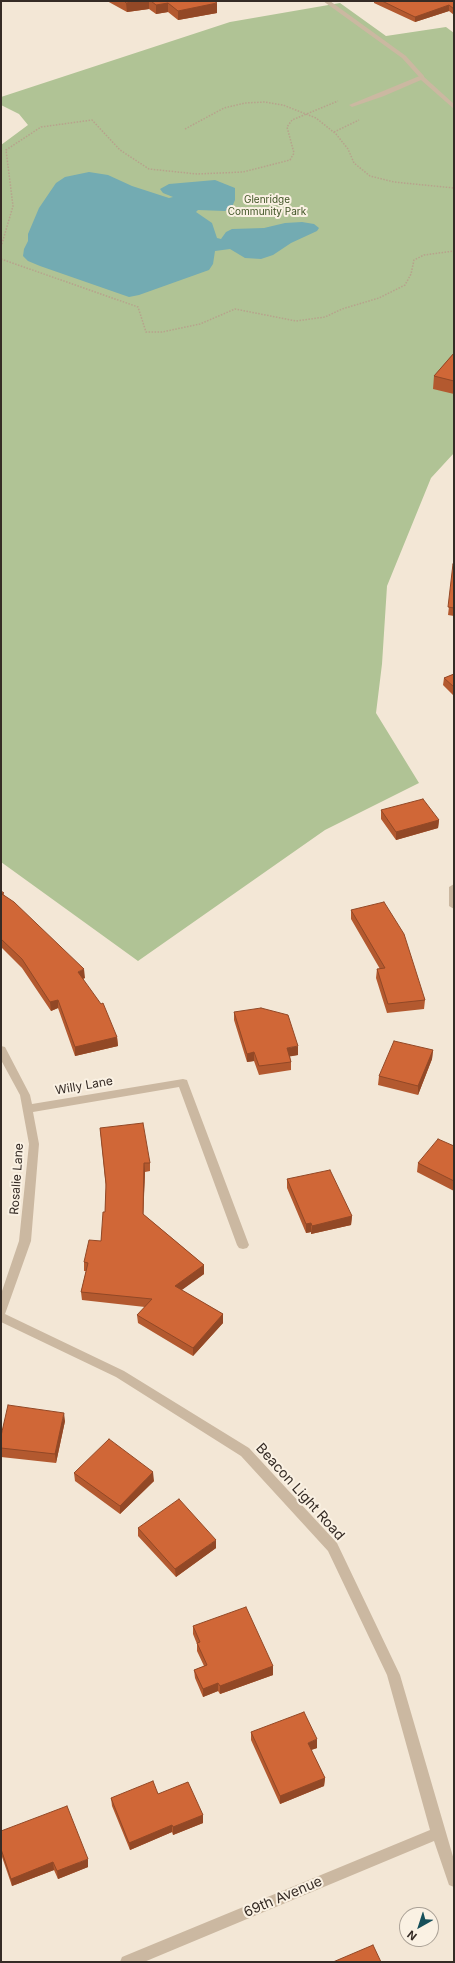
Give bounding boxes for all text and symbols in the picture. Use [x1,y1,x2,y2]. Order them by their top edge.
park label: Glenridge Community Park [228,194,306,218]
street label: Willy Lane [54,1074,114,1098]
street label: Rosalie Lane [7,1143,27,1215]
street label: Beacon Light Road [252,1440,348,1544]
street label: 69th Avenue [241,1873,325,1921]
north arrow [399,1907,439,1947]
text: N [404,1927,420,1944]

